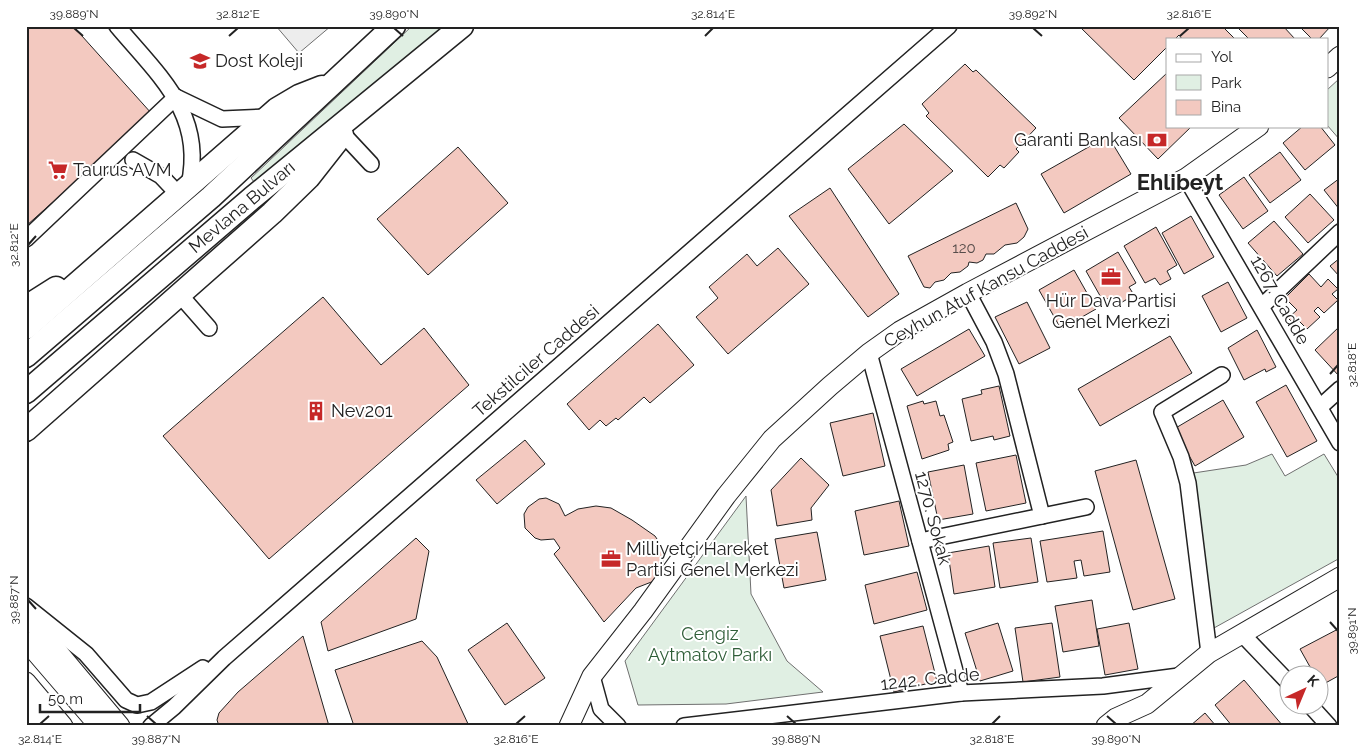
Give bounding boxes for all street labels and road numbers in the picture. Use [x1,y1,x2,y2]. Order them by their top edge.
street label: Mevlana Bulvarı [184,156,299,257]
street label: Ceyhun Atuf Kansu Caddesi [880,222,1092,352]
street label: 1267. Cadde [1246,251,1315,348]
street label: Tekstilciler Caddesi [468,300,603,421]
street label: 1270. Sokak [911,469,956,567]
street label: 1242. Cadde [879,663,981,694]

